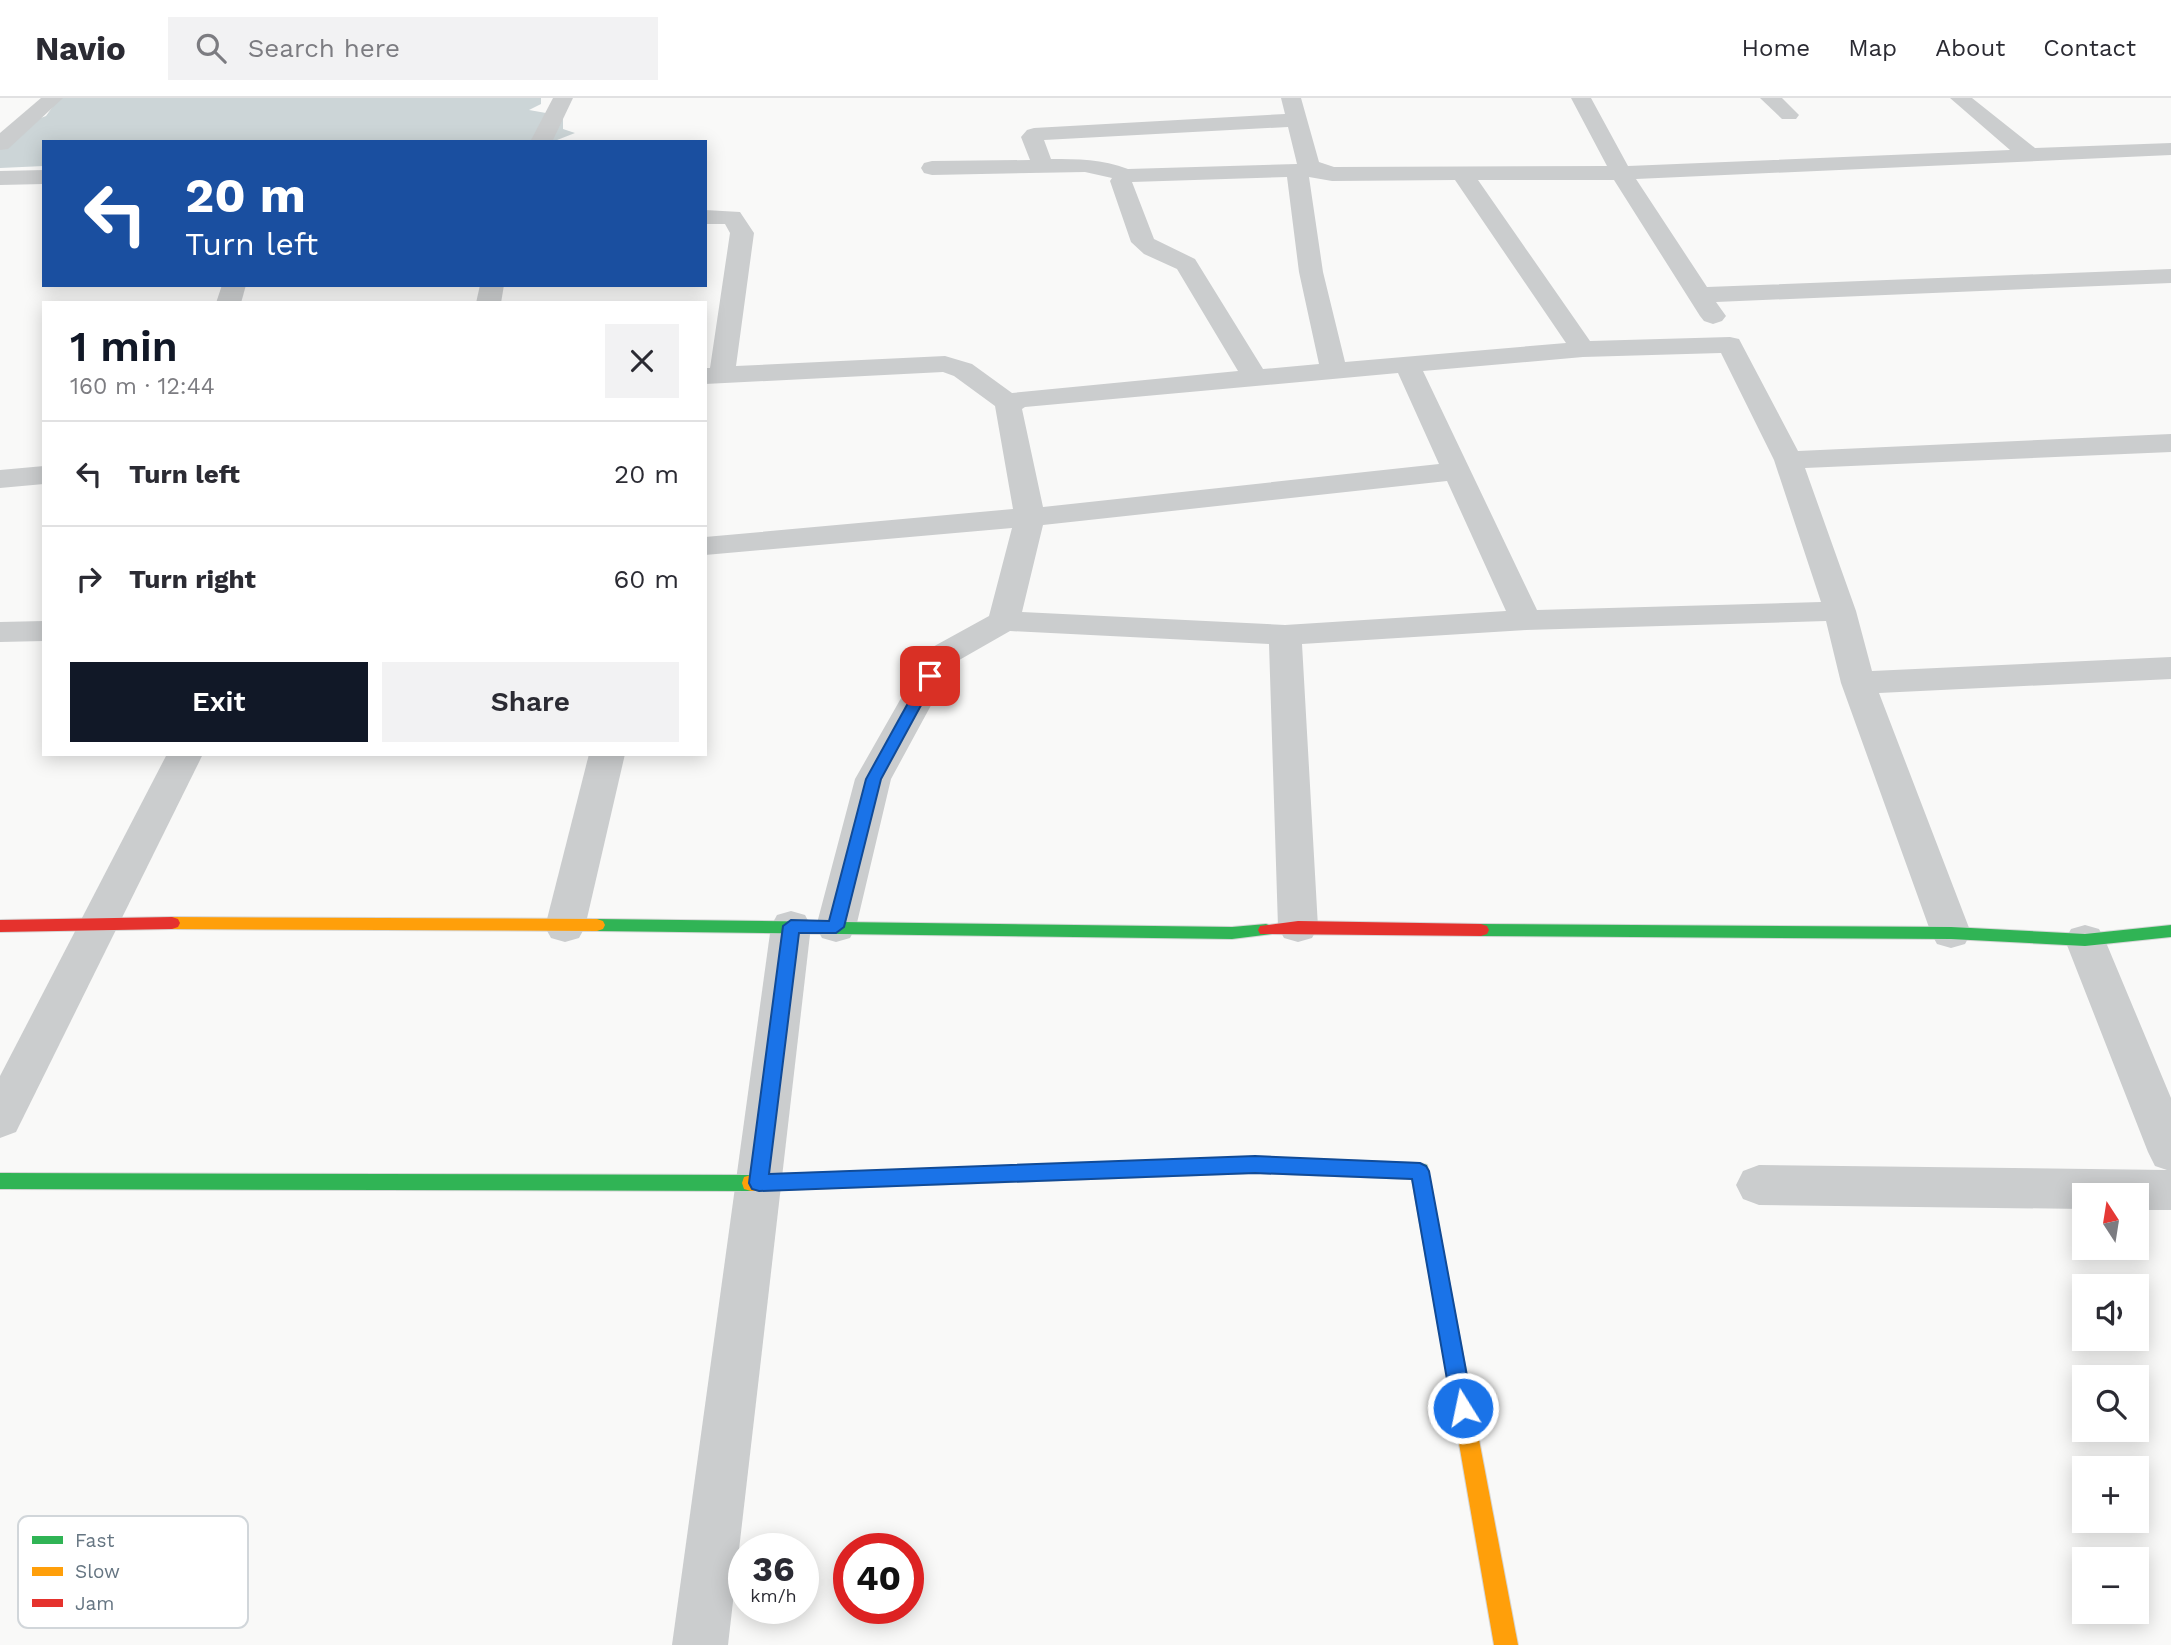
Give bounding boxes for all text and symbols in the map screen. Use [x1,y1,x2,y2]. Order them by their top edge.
search box [168,17,658,80]
text: Navio [35,29,126,68]
icon: search [192,29,230,67]
text: Search here [248,33,400,63]
text: Home [1742,34,1810,62]
text: Map [1848,34,1897,62]
text: About [1935,34,2005,62]
text: Contact [2043,34,2136,62]
text: 20 m [185,166,306,224]
icon: left [70,168,161,259]
text: Turn left [185,225,318,263]
text: 1 min [70,322,178,371]
button: close [605,324,679,398]
text: 160 m · 12:44 [70,373,215,400]
icon: left [70,455,108,493]
text: Turn left [129,459,240,489]
text: 20 m [614,459,679,489]
icon: right [70,560,108,598]
text: Turn right [129,564,256,594]
text: 60 m [613,564,679,594]
pin [900,646,960,706]
icon: arrive [911,657,949,695]
button: Exit [70,662,368,742]
button: Share [382,662,679,742]
north arrow [2072,1183,2149,1260]
map controls [2072,1183,2149,1624]
button: sound [2072,1274,2149,1351]
button: search [2072,1365,2149,1442]
position arrow [1426,1371,1500,1445]
button: + [2072,1456,2149,1533]
legend [18,1516,248,1628]
text: Fast [75,1529,114,1552]
speed limit sign: 40 [833,1533,924,1624]
button: − [2072,1547,2149,1624]
text: 36 [752,1548,795,1590]
text: Slow [75,1560,120,1583]
text: km/h [750,1585,797,1606]
text: Jam [75,1592,114,1615]

